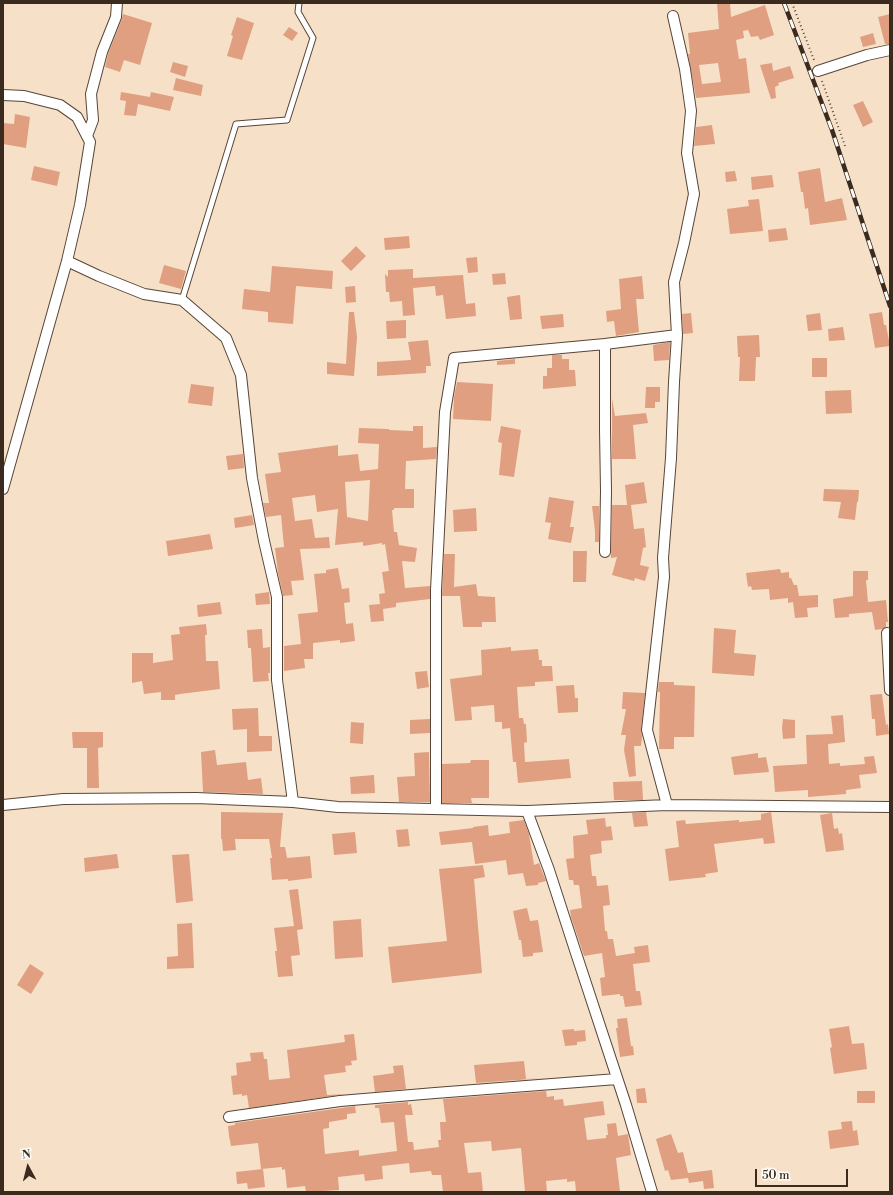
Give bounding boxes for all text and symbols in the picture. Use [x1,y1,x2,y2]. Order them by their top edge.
north arrow [8,1147,48,1187]
text: N [21,1148,32,1163]
scale bar [757,1161,850,1187]
text: 50 m [762,1168,790,1183]

